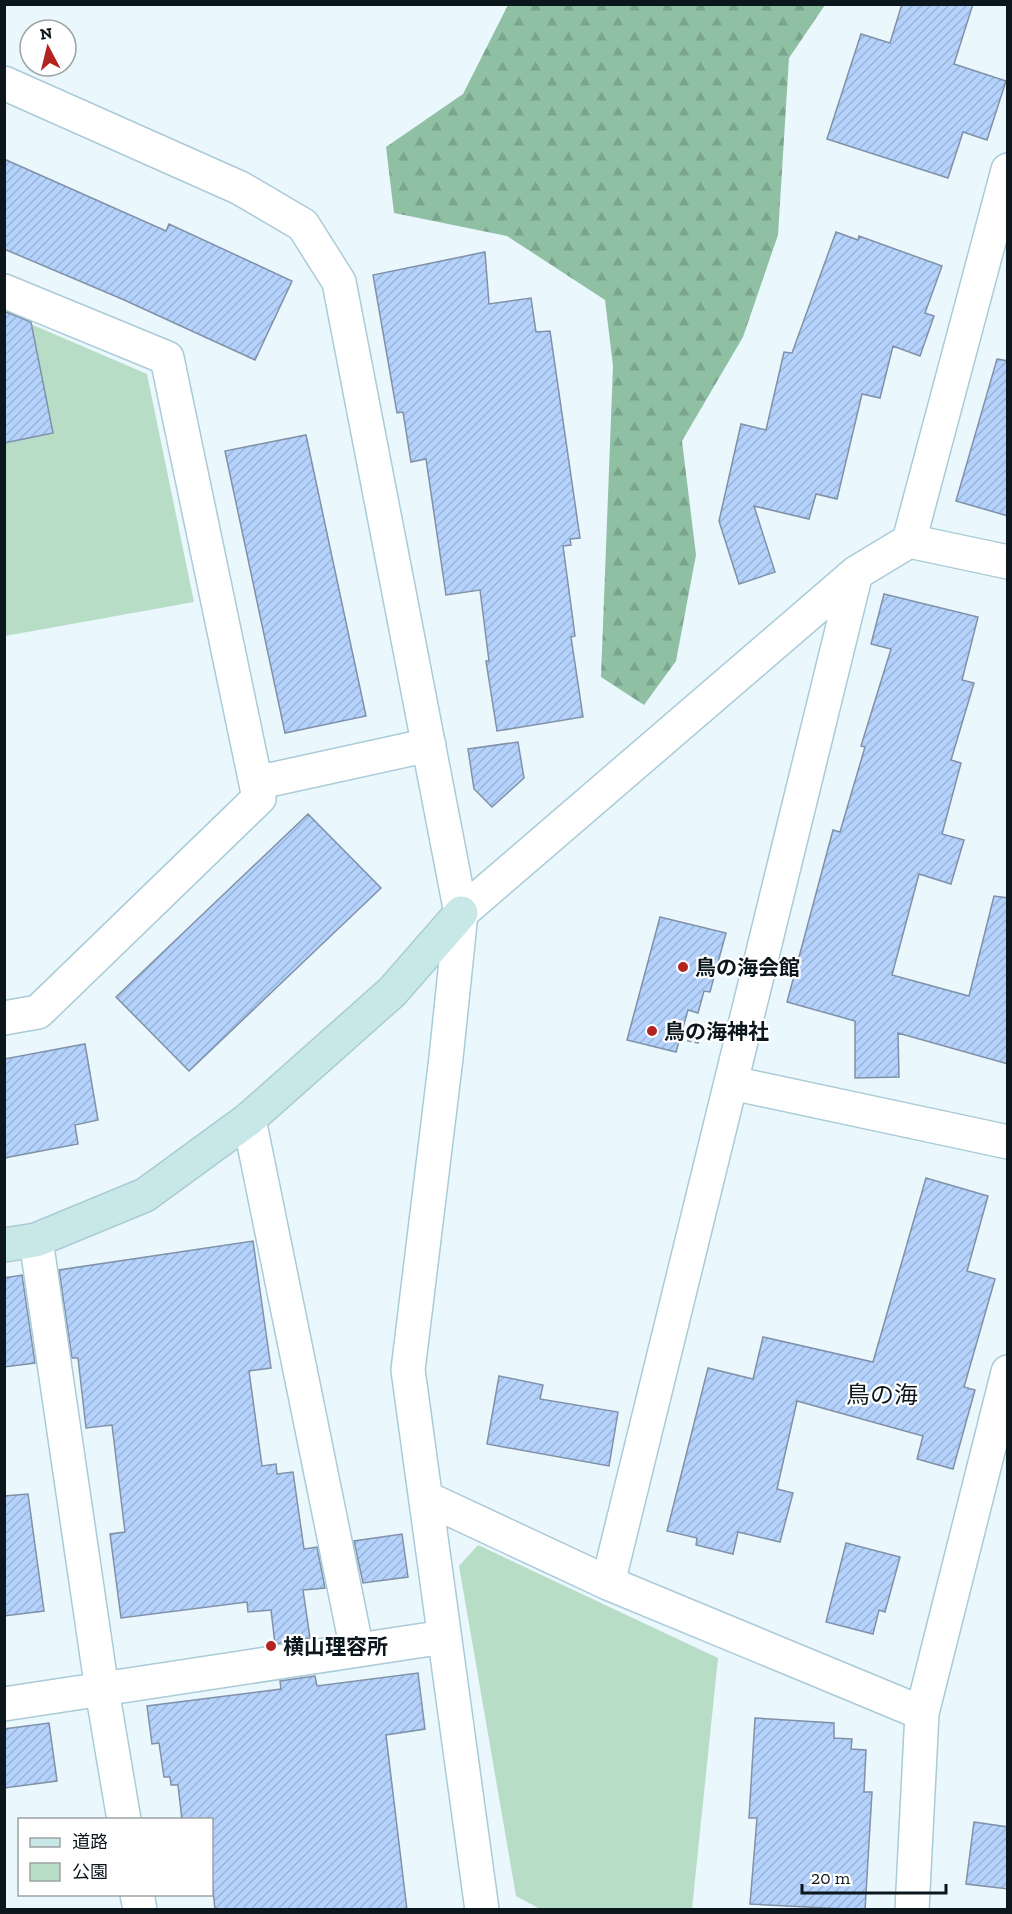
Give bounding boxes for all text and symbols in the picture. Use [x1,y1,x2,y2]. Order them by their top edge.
north arrow [18,18,78,78]
text: N [39,23,53,44]
place label: 鳥の海会館 [695,955,800,980]
marker: 鳥の海会館 [676,960,690,974]
place label: 鳥の海神社 [664,1019,769,1044]
marker: 鳥の海神社 [645,1024,659,1038]
district label: 鳥の海 [846,1380,918,1409]
place label: 横山理容所 [283,1634,388,1659]
marker: 横山理容所 [264,1639,278,1653]
legend [18,1818,213,1896]
text: 道路 [72,1831,108,1853]
scale bar [802,1857,946,1895]
text: 公園 [72,1861,108,1883]
text: 20 m [811,1867,851,1889]

